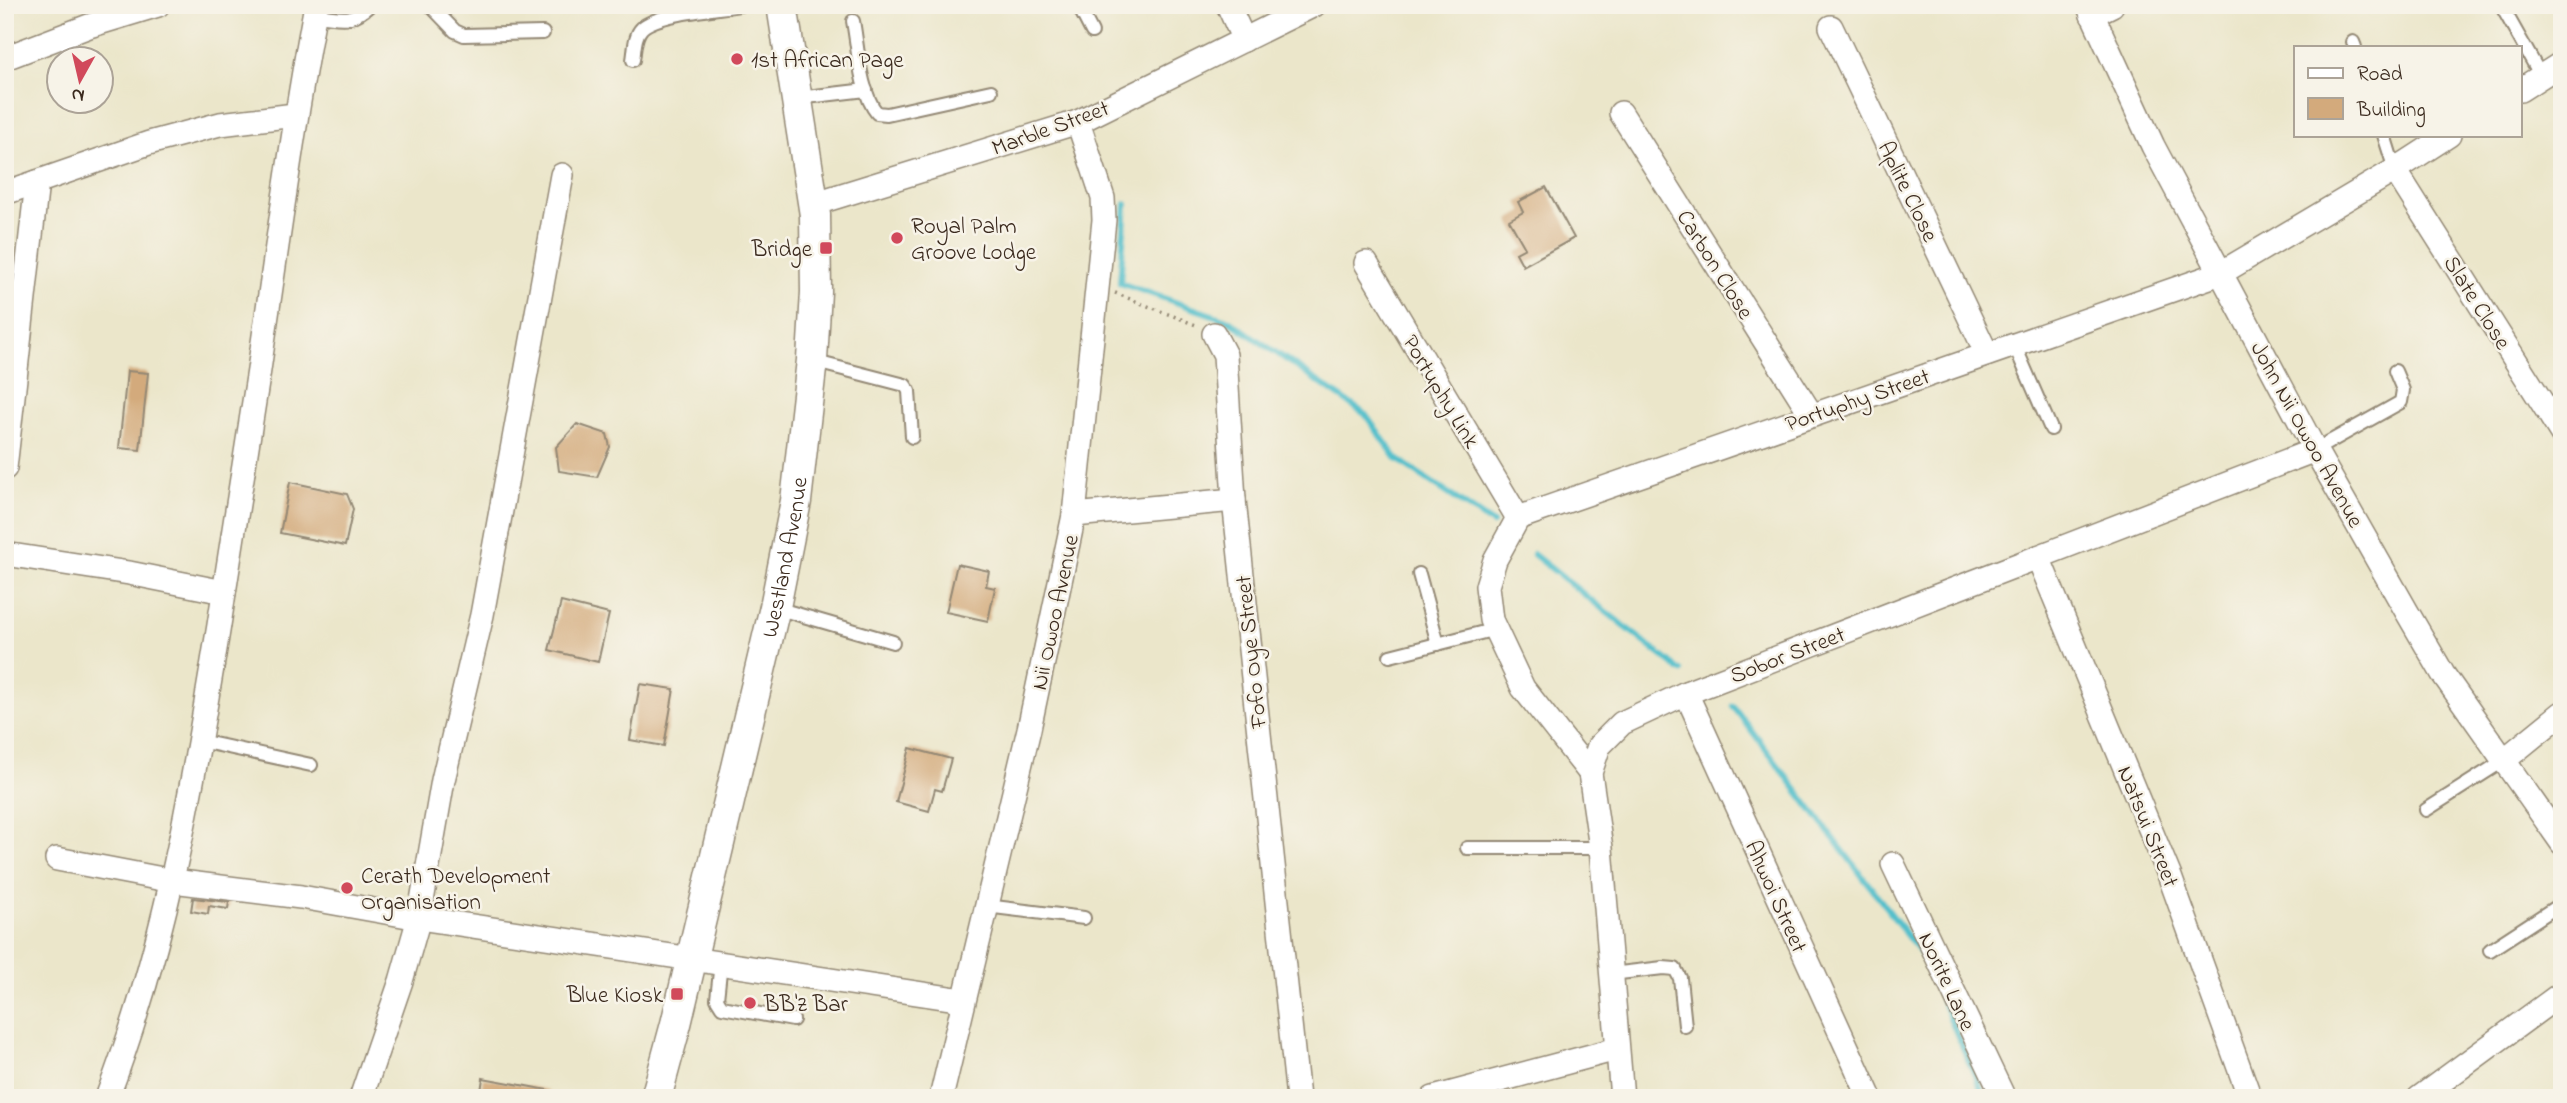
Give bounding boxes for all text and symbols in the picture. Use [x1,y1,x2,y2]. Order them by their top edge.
place label: 1st African Page [751,45,904,79]
north arrow [46,46,116,116]
legend [2294,46,2522,136]
marker: 1st African Page [729,51,745,67]
text: Road [2357,60,2403,90]
text: N [70,80,86,109]
street label: Marble Street [987,93,1114,166]
text: Building [2356,96,2426,128]
street label: Aplite Close [1868,136,1946,249]
street label: Carbon Close [1667,204,1761,327]
place label: Royal Palm Groove Lodge [911,211,1037,271]
marker: Royal Palm Groove Lodge [889,230,905,246]
place label: Bridge [751,234,813,268]
marker: Bridge [818,240,834,256]
street label: Slate Close [2434,250,2518,357]
street label: Portuphy Link [1391,329,1487,457]
street label: John Nii Owoo Avenue [2241,336,2371,535]
street label: Portuphy Street [1781,361,1936,443]
street label: Westland Avenue [754,475,818,641]
street label: Nii Owoo Avenue [1024,531,1089,693]
street label: Fofo Oye Street [1228,573,1279,731]
street label: Sobor Street [1726,619,1851,693]
street label: Natsui Street [2107,761,2186,893]
street label: Ahwoi Street [1735,836,1814,959]
place label: Cerath Development Organisation [361,861,551,921]
marker: Cerath Development Organisation [339,880,355,896]
street label: Norite Lane [1909,927,1983,1037]
place label: Blue Kiosk [566,980,664,1013]
marker: Blue Kiosk [669,986,685,1002]
place label: BB'z Bar [763,989,849,1022]
marker: BB'z Bar [742,995,758,1011]

